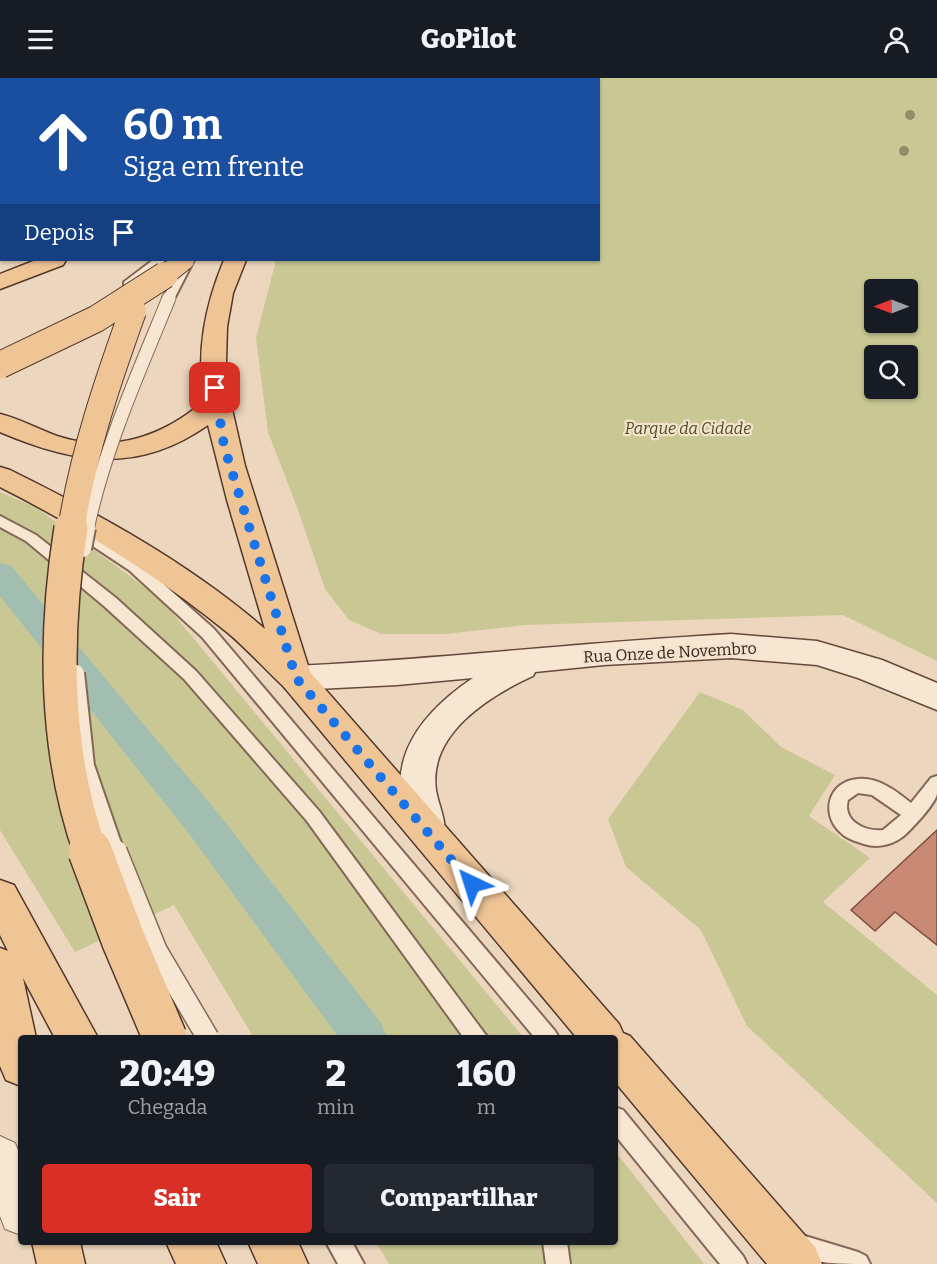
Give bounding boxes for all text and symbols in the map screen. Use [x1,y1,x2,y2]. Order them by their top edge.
icon: menu [24,23,57,56]
text: GoPilot [421,23,516,55]
icon: person [880,23,913,56]
text: 60 m [123,100,222,150]
icon: ahead [24,102,102,180]
text: Siga em frente [123,151,304,183]
icon: arrive [107,216,140,249]
text: Depois [24,219,95,246]
north arrow [864,279,918,333]
map controls [864,279,918,399]
button: search [864,345,918,399]
pin [189,362,240,413]
icon: arrive [198,371,231,404]
park label: Parque da Cidade [625,419,751,438]
street label: Rua Onze de Novembro [583,638,757,667]
position arrow [440,852,504,916]
text: 20:49 [120,1052,215,1096]
text: 2 [326,1052,346,1096]
text: 160 [456,1052,516,1096]
text: Chegada [127,1095,208,1119]
text: min [317,1095,355,1119]
text: m [477,1095,496,1119]
button: Sair [42,1164,312,1233]
button: Compartilhar [324,1164,594,1233]

